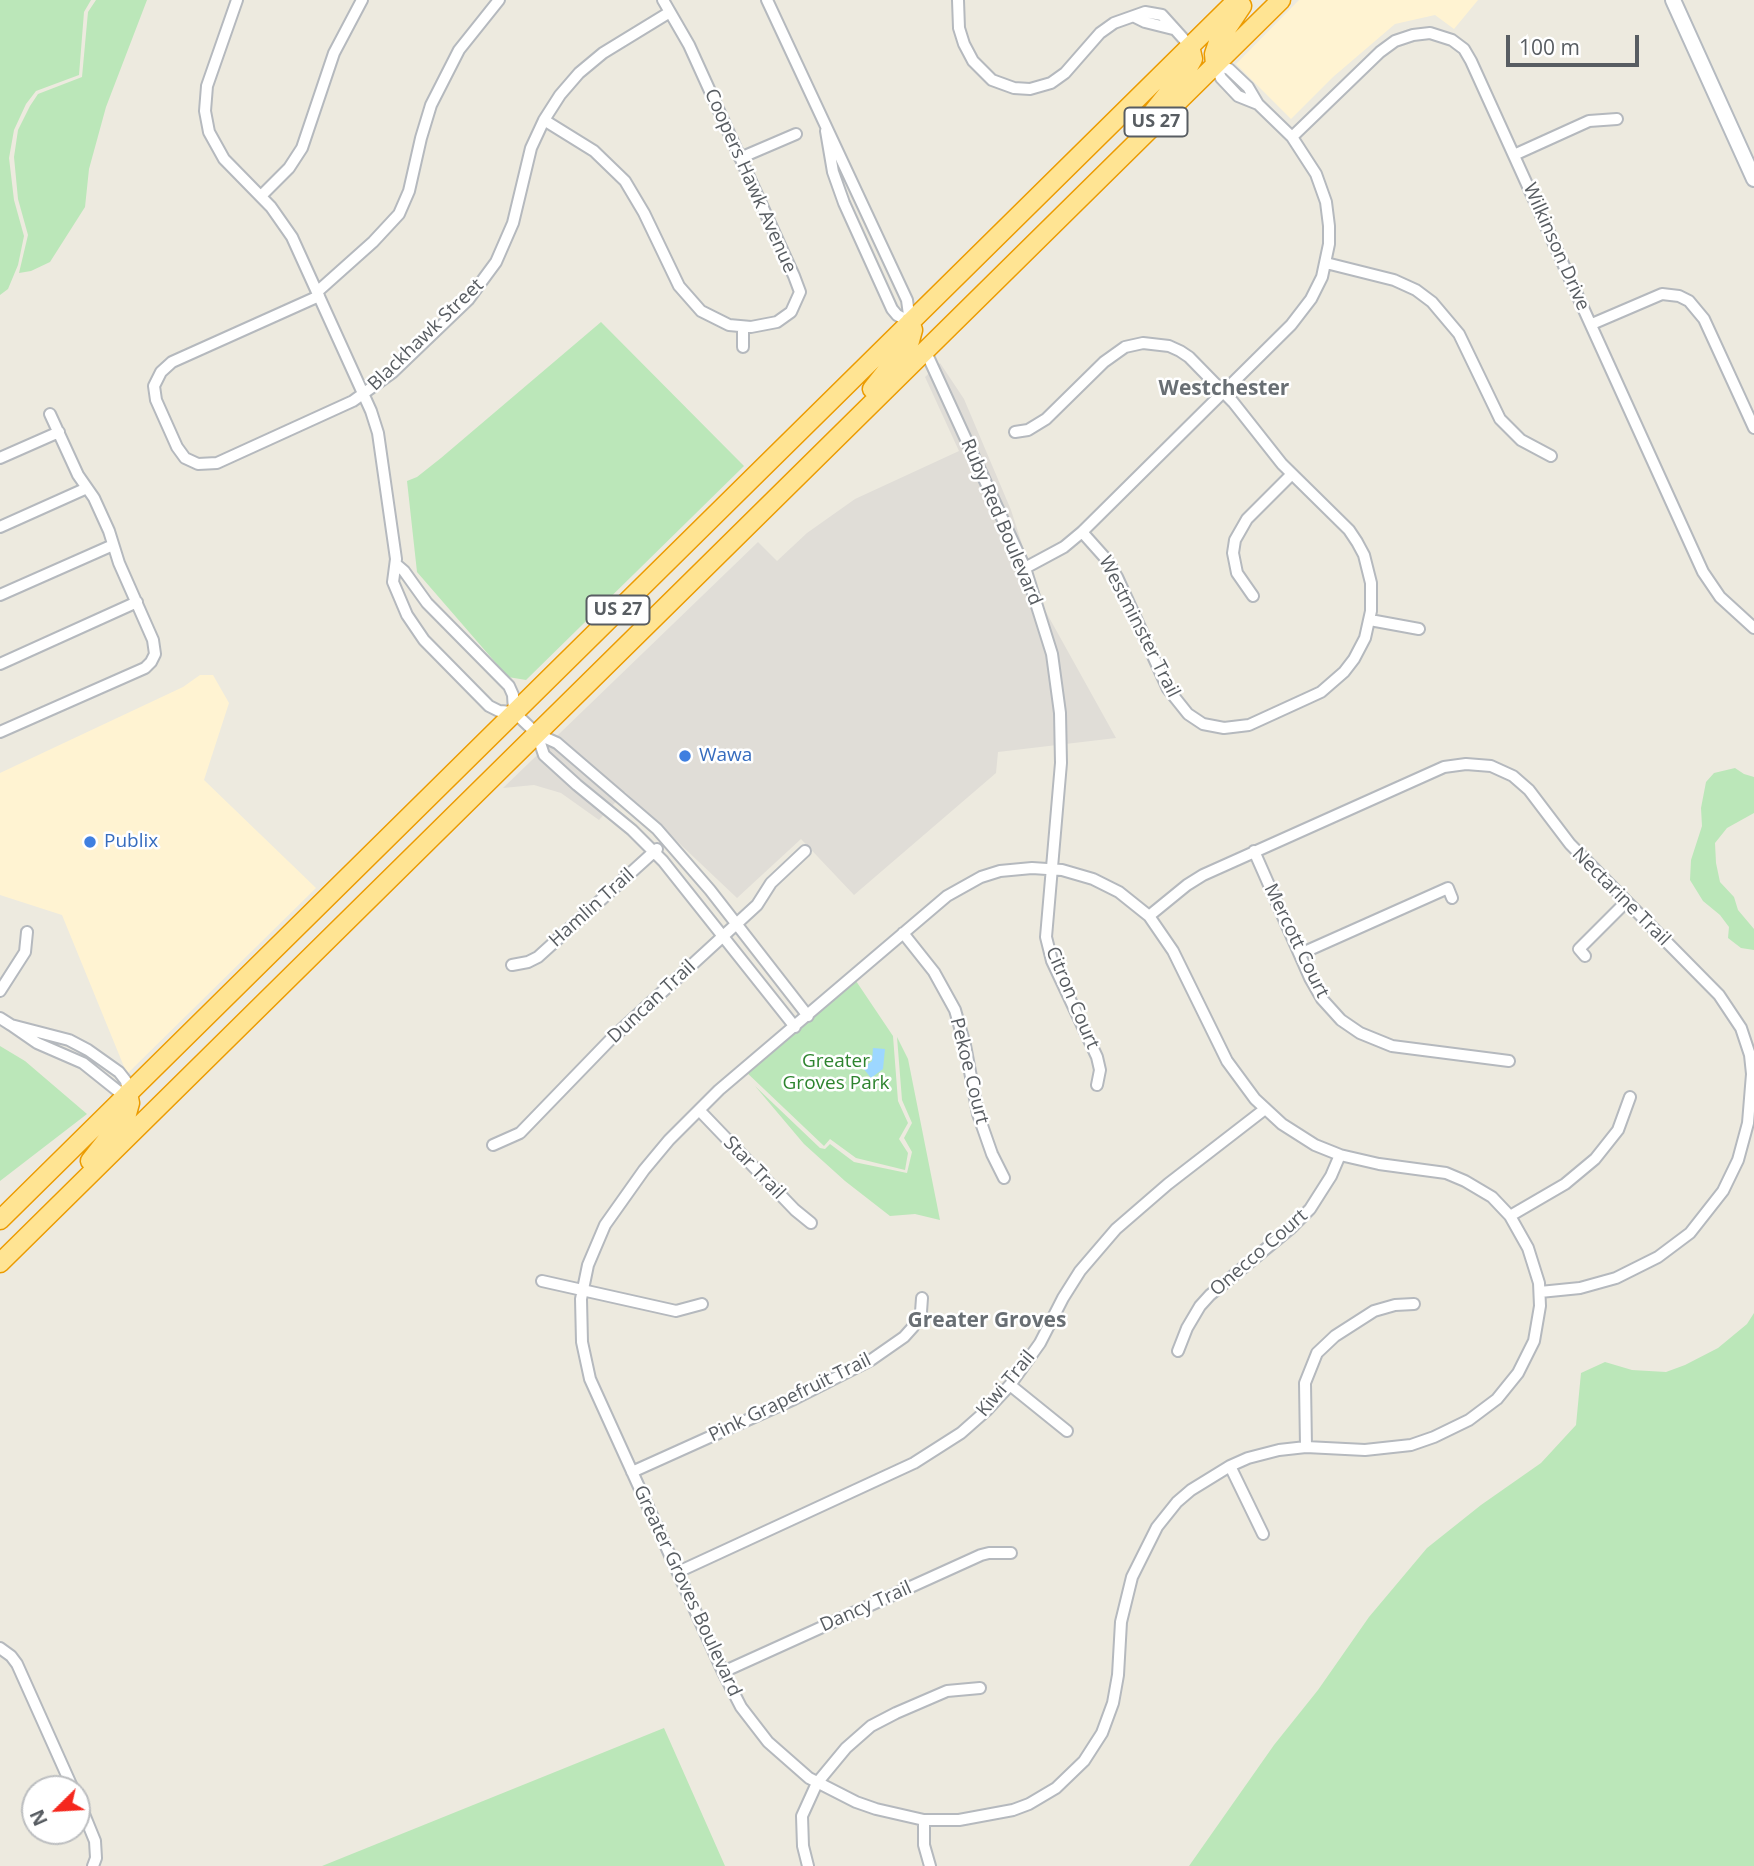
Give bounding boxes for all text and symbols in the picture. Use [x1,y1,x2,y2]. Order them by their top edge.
scale bar [1509,21,1642,65]
text: 100 m [1519,33,1580,61]
street label: Coopers Hawk Avenue [699,85,801,277]
road number: US 27 [1124,107,1188,136]
street label: Wilkinson Drive [1518,180,1594,314]
street label: Blackhawk Street [364,274,488,396]
district label: Westchester [1159,376,1289,402]
street label: Ruby Red Boulevard [956,435,1046,609]
street label: Westminster Trail [1094,552,1184,702]
road number: US 27 [586,596,650,624]
place label: Wawa [699,745,752,767]
marker: Wawa [677,748,693,764]
place label: Publix [104,831,158,853]
marker: Publix [82,834,98,850]
street label: Nectarine Trail [1567,843,1675,951]
street label: Hamlin Trail [545,864,639,952]
street label: Mercott Court [1259,880,1333,1002]
street label: Citron Court [1040,943,1104,1053]
street label: Duncan Trail [603,956,701,1048]
street label: Pekoe Court [945,1016,993,1126]
park label: Greater Groves Park [783,1051,889,1095]
street label: Star Trail [718,1132,790,1204]
street label: Onecco Court [1206,1205,1312,1301]
district label: Greater Groves [908,1308,1066,1334]
street label: Kiwi Trail [972,1346,1040,1422]
street label: Pink Grapefruit Trail [705,1349,875,1447]
street label: Greater Groves Boulevard [628,1482,746,1700]
street label: Dancy Trail [817,1577,915,1637]
north arrow [21,1775,91,1845]
text: N [24,1805,54,1830]

